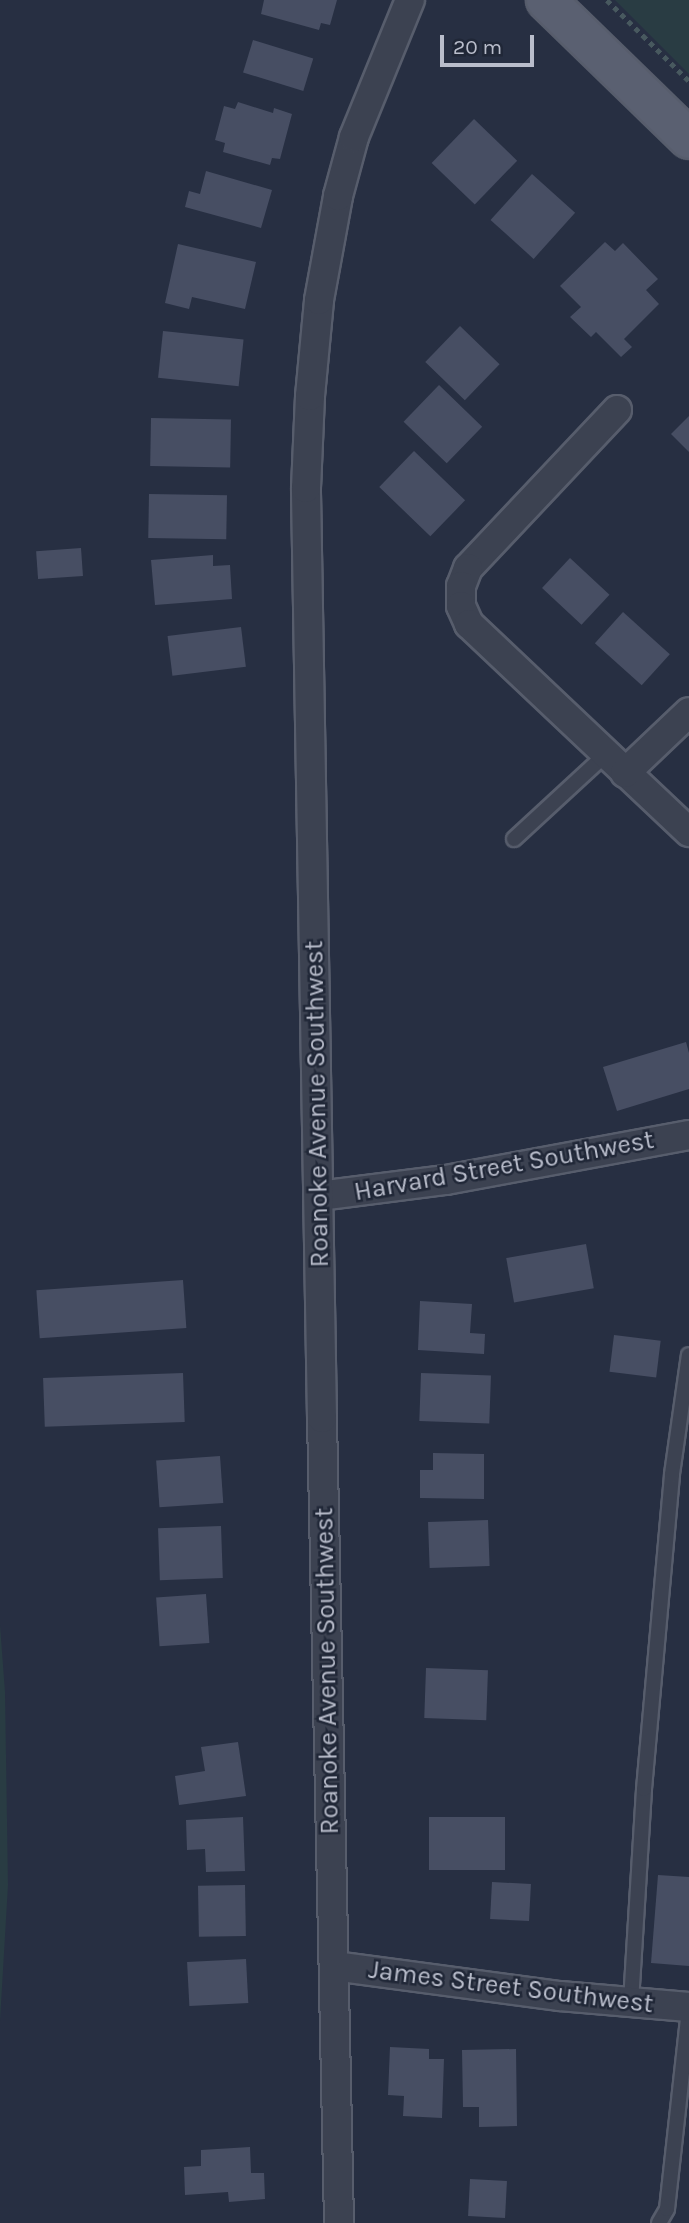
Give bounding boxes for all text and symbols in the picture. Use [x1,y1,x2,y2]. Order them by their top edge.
scale bar [444,21,538,65]
text: 20 m [453,35,502,59]
street label: Roanoke Avenue Southwest [299,940,335,1268]
street label: Harvard Street Southwest [352,1124,656,1208]
street label: Roanoke Avenue Southwest [309,1507,345,1835]
street label: James Street Southwest [367,1954,655,2020]

